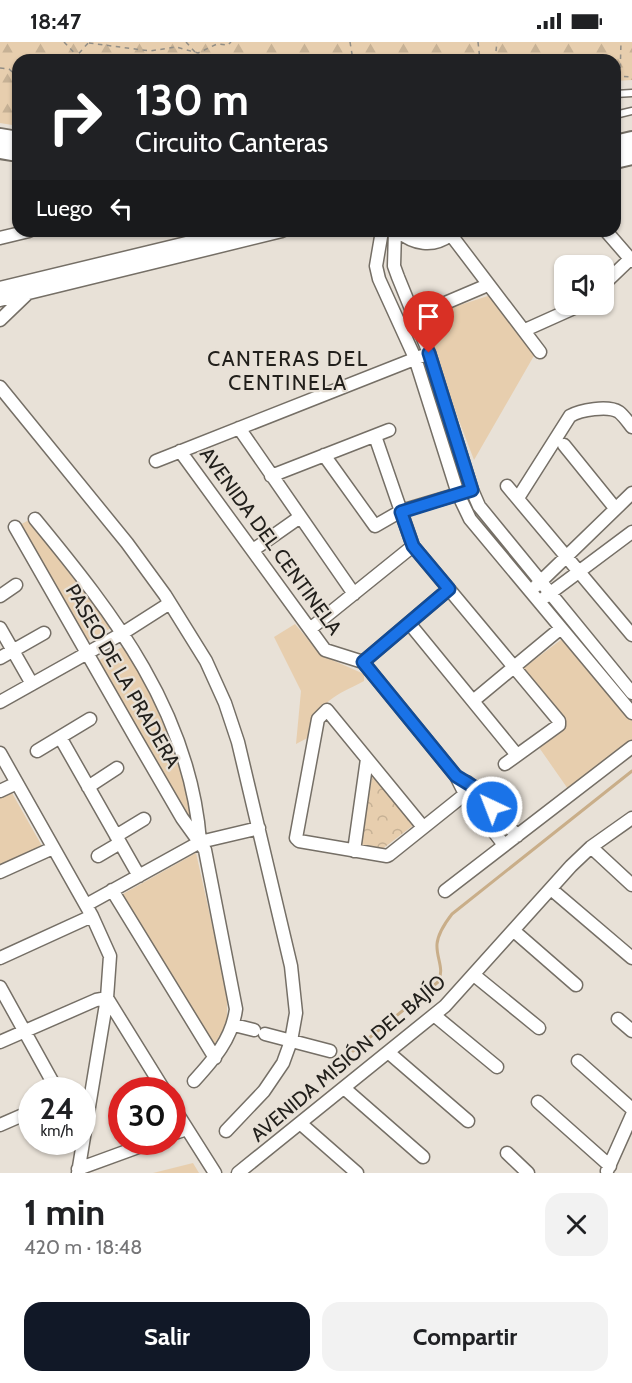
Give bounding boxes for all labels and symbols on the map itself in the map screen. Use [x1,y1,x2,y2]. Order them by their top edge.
pin [403,291,454,353]
district label: CANTERAS DEL CENTINELA [207,346,369,395]
street label: AVENIDA DEL CENTINELA [195,443,347,640]
street label: PASEO DE LA PRADERA [61,580,186,773]
position arrow [460,775,524,839]
street label: AVENIDA MISIÓN DEL BAJÍO [246,969,450,1147]
speed limit sign: 30 [108,1077,186,1155]

